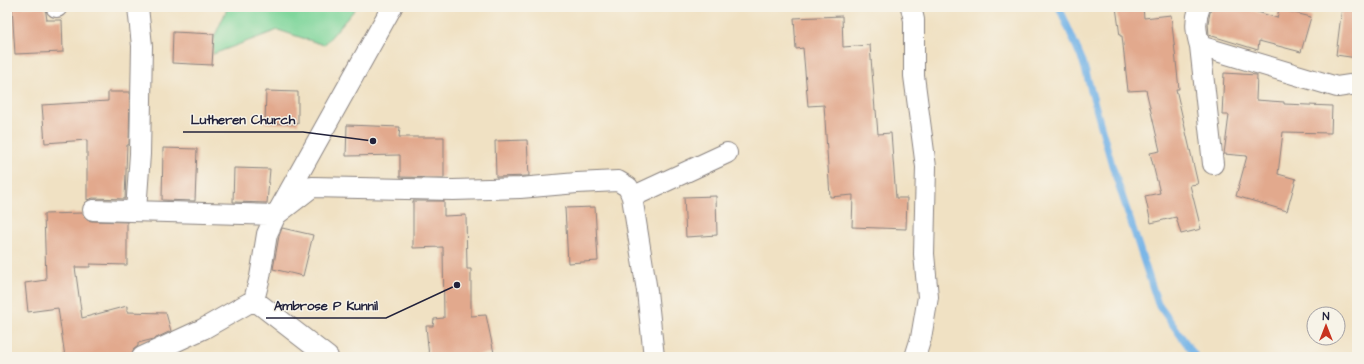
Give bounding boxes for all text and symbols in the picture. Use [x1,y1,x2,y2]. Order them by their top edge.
callout: Lutheren Church [183,107,303,132]
text: Lutheren Church [191,111,296,129]
callout: Ambrose P Kunnil [266,293,386,318]
text: Ambrose P Kunnil [274,297,378,315]
north arrow [1306,306,1346,346]
text: N [1323,309,1330,324]

